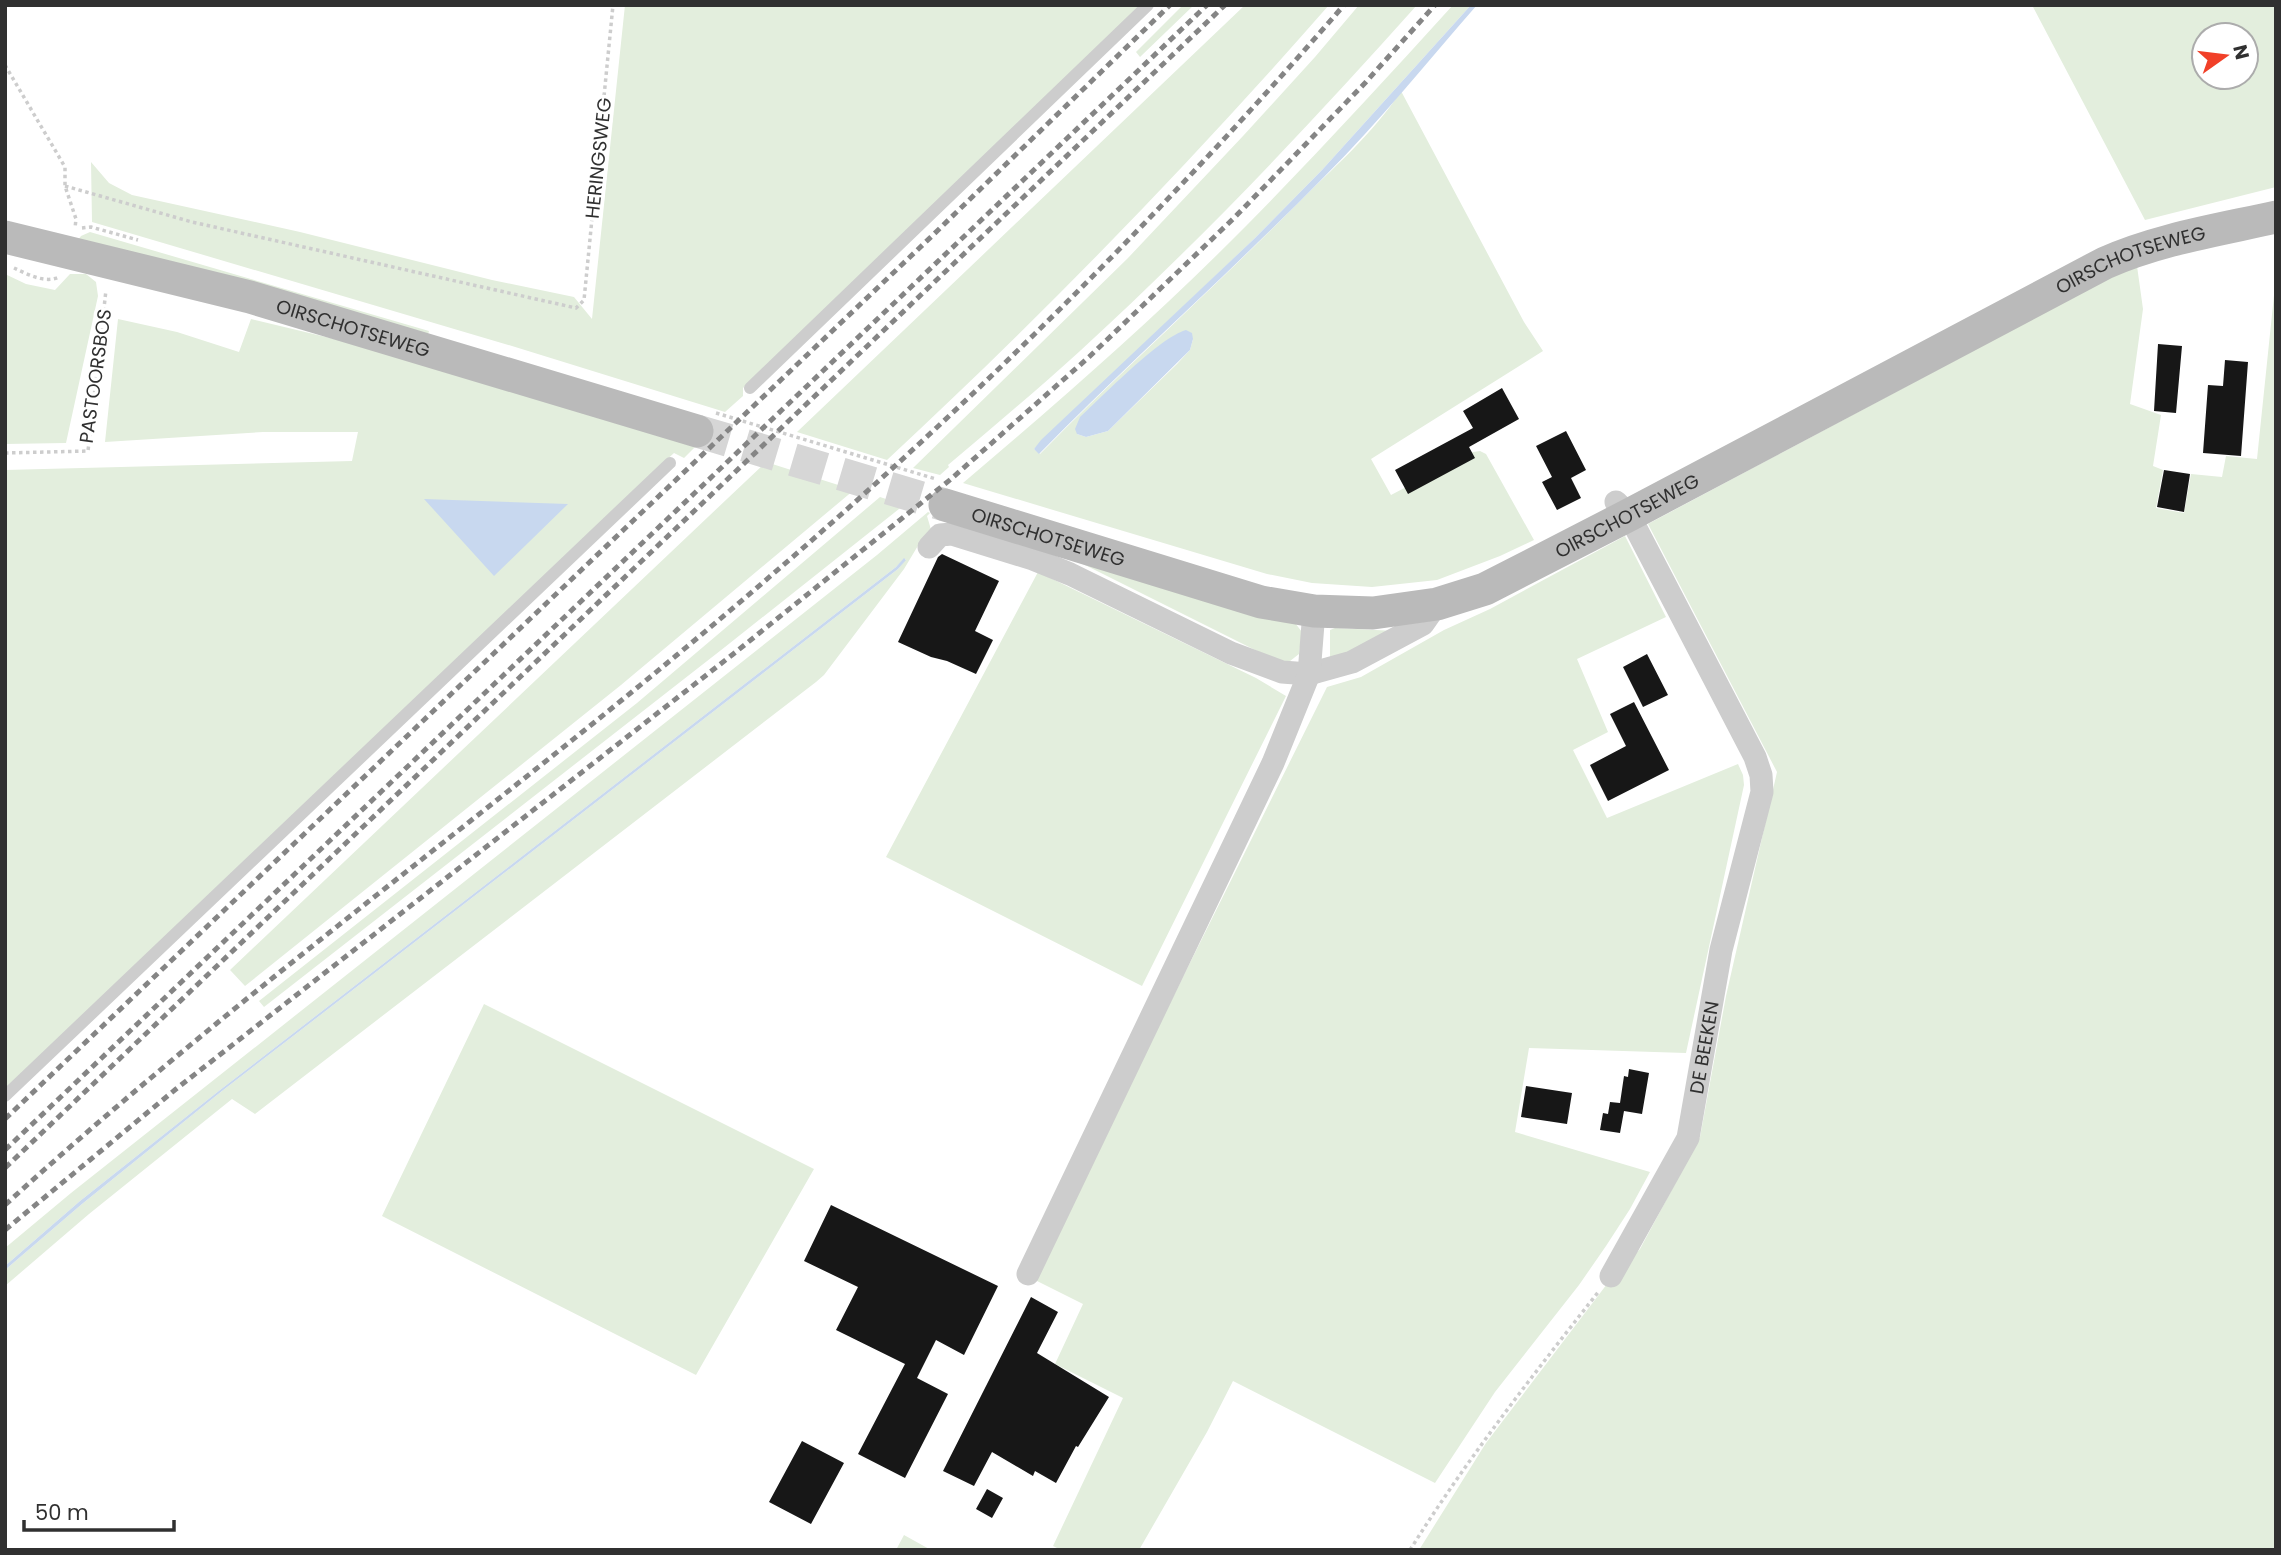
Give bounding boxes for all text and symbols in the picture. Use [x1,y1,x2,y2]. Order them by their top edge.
north arrow [2190,21,2260,91]
text: N [2226,42,2256,62]
street label: HERINGSWEG [579,96,618,220]
street label: OIRSCHOTSEWEG [2051,219,2208,301]
street label: OIRSCHOTSEWEG [273,293,433,364]
street label: PASTOORSBOS [73,307,118,445]
street label: OIRSCHOTSEWEG [1550,467,1704,565]
street label: OIRSCHOTSEWEG [968,501,1128,573]
street label: DE BEEKEN [1683,999,1726,1096]
scale bar [24,1488,175,1532]
text: 50 m [35,1498,89,1527]

